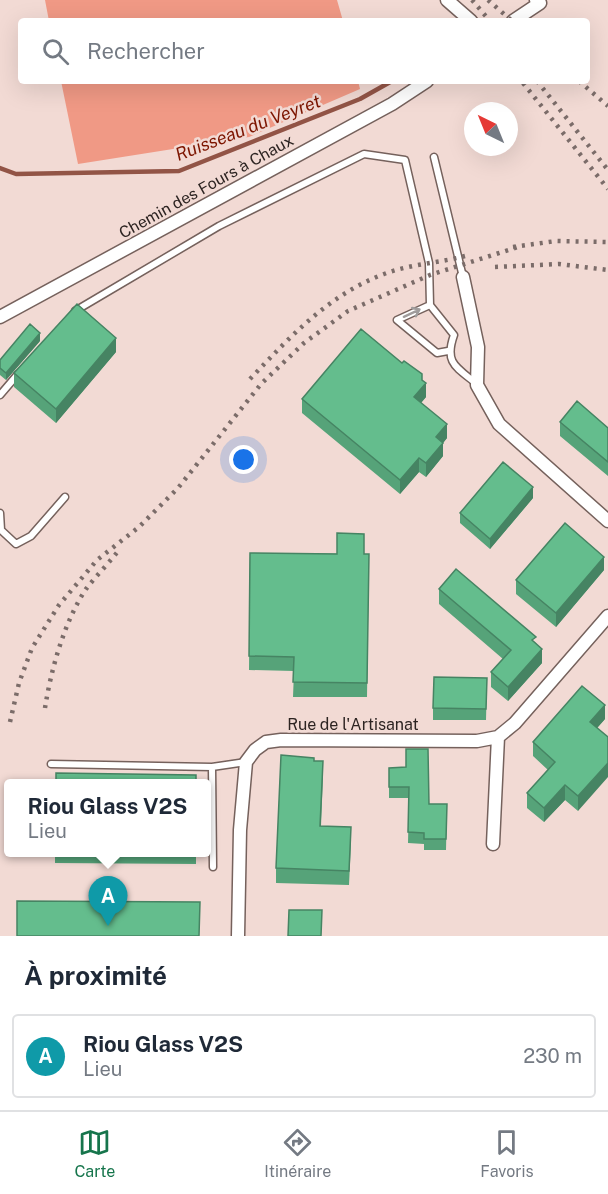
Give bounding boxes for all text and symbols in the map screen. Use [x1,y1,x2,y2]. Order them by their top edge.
search box [18,18,590,84]
icon: search [39,35,72,68]
text: Rechercher [87,38,205,64]
water label: Ruisseau du Veyret [172,90,324,165]
north arrow [464,102,518,156]
street label: Chemin des Fours à Chaux [116,130,297,242]
one-way arrow [402,307,420,319]
your location [229,445,258,474]
street label: Rue de l'Artisanat [287,715,419,734]
popup [4,779,211,857]
text: Riou Glass V2S [27,793,188,819]
text: Lieu [27,819,67,843]
pin: A [88,876,128,926]
text: À proximité [24,960,167,991]
text: Riou Glass V2S [83,1031,243,1057]
text: A [38,1044,53,1068]
text: 230 m [523,1044,582,1068]
text: Lieu [83,1057,122,1081]
tab: Carte [74,1126,115,1181]
tab: Itinéraire [264,1126,331,1181]
tab: Favoris [480,1126,534,1181]

